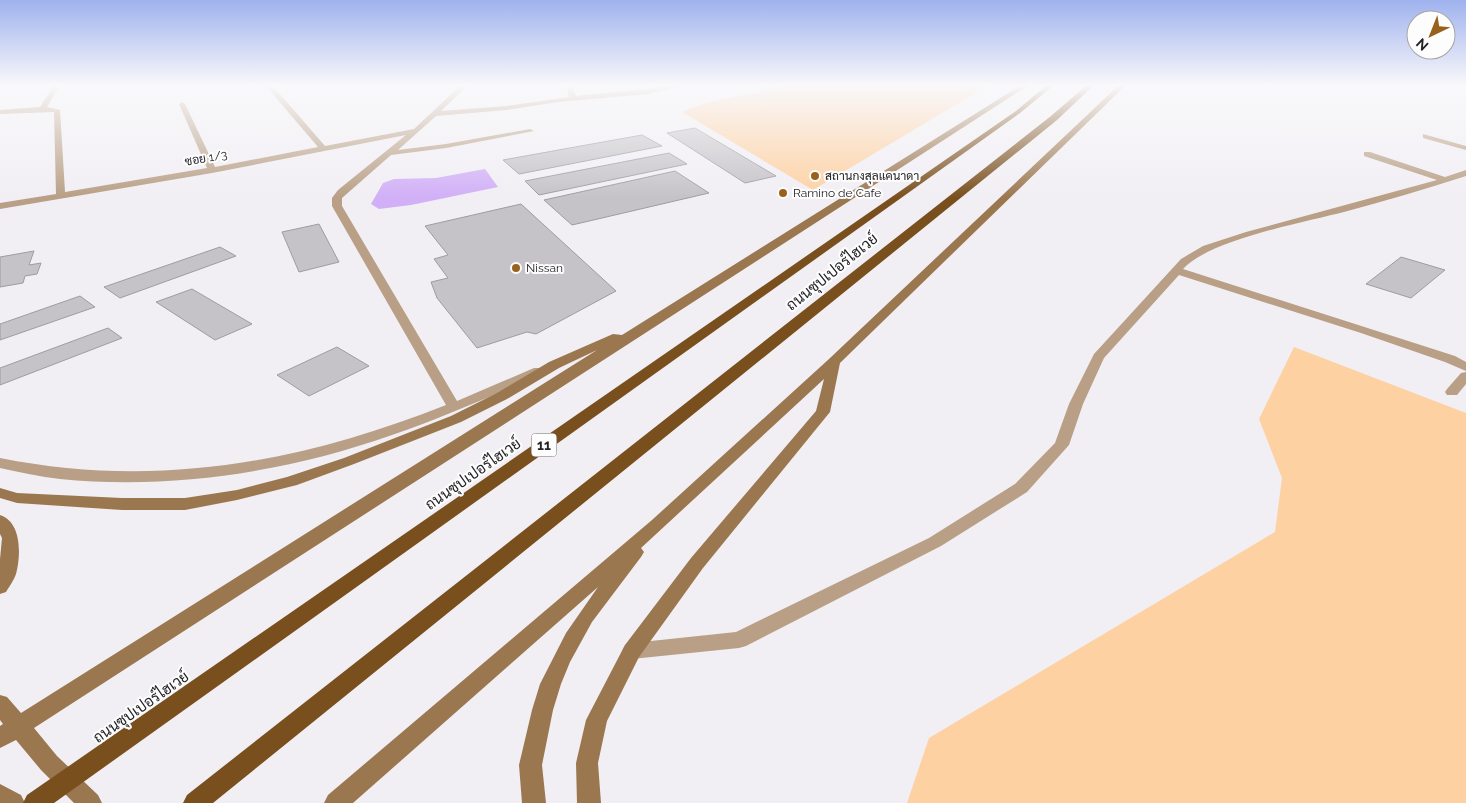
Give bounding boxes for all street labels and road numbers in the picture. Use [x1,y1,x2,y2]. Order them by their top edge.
street label: ซอย 1/3 [184,147,228,169]
street label: ถนนซุปเปอร์ไฮเวย์ [782,229,883,316]
street label: ถนนซุปเปอร์ไฮเวย์ [421,433,525,515]
road number: 11 [532,434,556,456]
street label: ถนนซุปเปอร์ไฮเวย์ [89,666,193,748]

